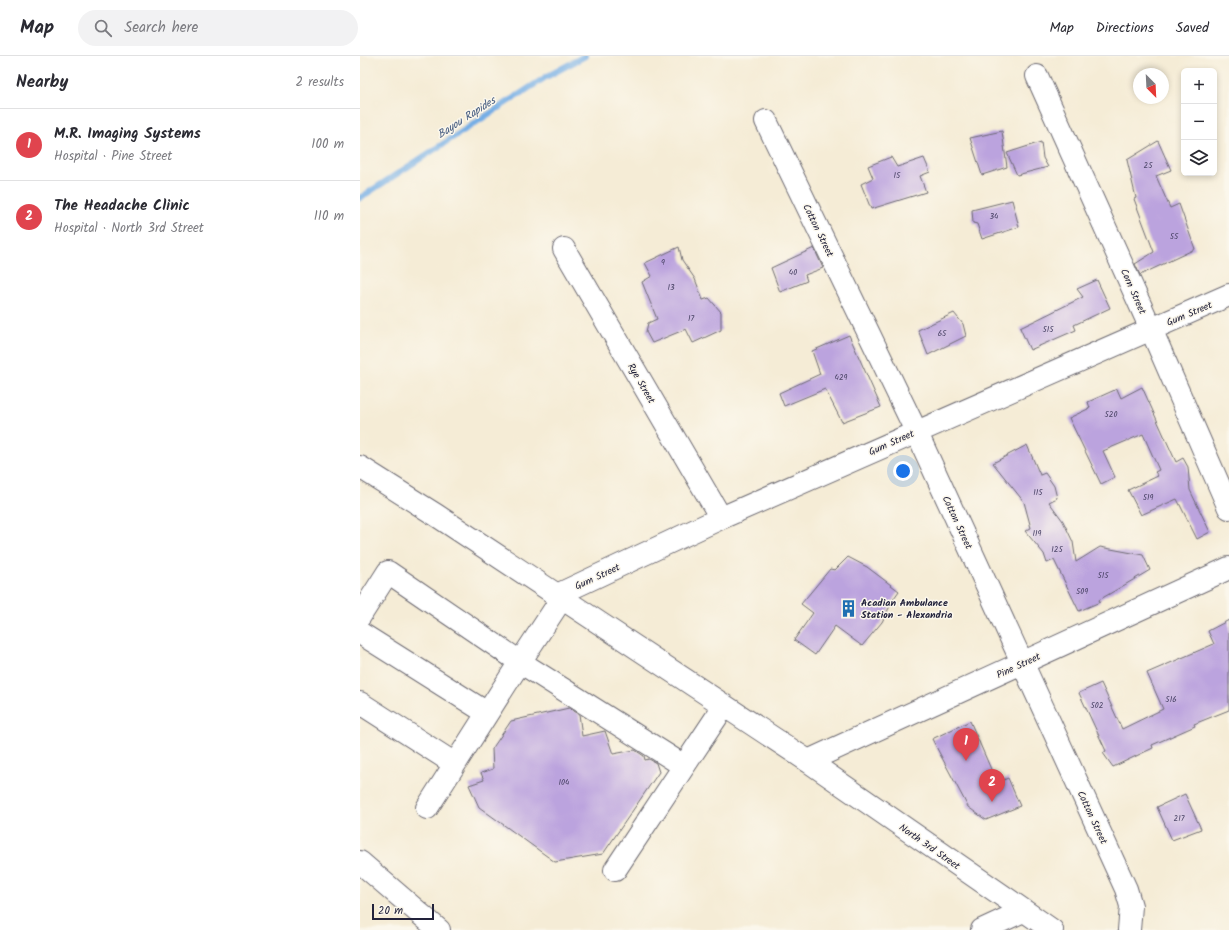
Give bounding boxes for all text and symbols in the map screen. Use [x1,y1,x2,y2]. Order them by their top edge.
search box [78,10,358,46]
text: Map [20,13,54,43]
text: Search here [124,16,198,40]
icon: search [92,17,114,39]
text: Map [1049,17,1074,39]
text: Directions [1096,17,1154,39]
text: Saved [1176,17,1209,39]
north arrow [1133,68,1169,104]
map controls [1181,68,1217,176]
button: + [1181,68,1217,104]
text: Nearby [16,69,68,96]
text: 2 results [296,72,344,93]
water label: Bayou Rapides [434,91,500,144]
button: − [1181,104,1217,140]
text: M.R. Imaging Systems [54,122,201,146]
text: 1 [27,134,31,155]
text: 100 m [311,134,344,155]
button: layers [1181,140,1217,176]
text: Hospital · Pine Street [54,146,172,167]
house number: 25 [1144,159,1153,172]
house number: 15 [894,169,901,182]
text: The Headache Clinic [54,194,190,218]
street label: Cotton Street [798,201,838,260]
text: 2 [25,206,33,227]
text: 110 m [314,206,344,227]
house number: 34 [990,210,999,223]
text: Hospital · North 3rd Street [54,218,204,239]
house number: 55 [1170,230,1179,243]
house number: 9 [661,256,665,269]
house number: 40 [789,266,797,279]
street label: Corn Street [1116,266,1150,317]
house number: 13 [667,281,675,294]
street label: Gum Street [1164,297,1215,331]
house number: 17 [688,312,694,325]
house number: 515 [1042,323,1054,336]
house number: 65 [938,327,947,340]
street label: Rye Street [623,360,659,407]
house number: 429 [835,371,848,384]
house number: 520 [1105,408,1117,421]
street label: Gum Street [866,426,917,460]
your location [893,461,913,481]
house number: 115 [1033,486,1043,499]
house number: 519 [1143,491,1153,504]
street label: Cotton Street [938,493,977,552]
house number: 119 [1033,527,1042,540]
house number: 125 [1051,543,1063,556]
street label: Gum Street [572,559,623,594]
house number: 515 [1097,569,1109,582]
house number: 509 [1076,585,1088,598]
place label: Acadian Ambulance Station - Alexandria [861,595,952,623]
building icon: Acadian Ambulance Station - Alexandria [838,598,858,618]
street label: Pine Street [994,649,1043,683]
house number: 516 [1165,693,1177,706]
house number: 502 [1091,699,1104,712]
pin: 1 [953,728,979,761]
pin: 2 [979,769,1005,802]
house number: 104 [559,776,570,789]
street label: Cotton Street [1073,788,1112,847]
house number: 217 [1174,812,1185,825]
street label: North 3rd Street [896,820,963,874]
scale bar [372,902,434,921]
text: 20 m [378,902,403,920]

